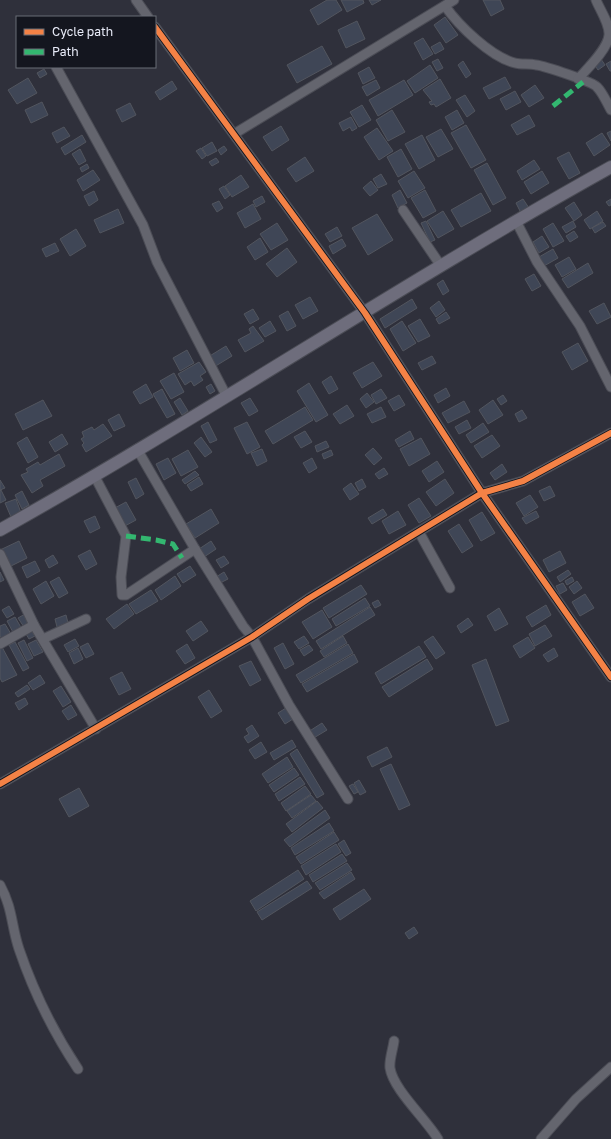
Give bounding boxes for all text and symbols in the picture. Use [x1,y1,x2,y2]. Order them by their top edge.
legend [16,16,156,68]
text: Cycle path [52,24,113,39]
text: Path [52,44,79,59]

